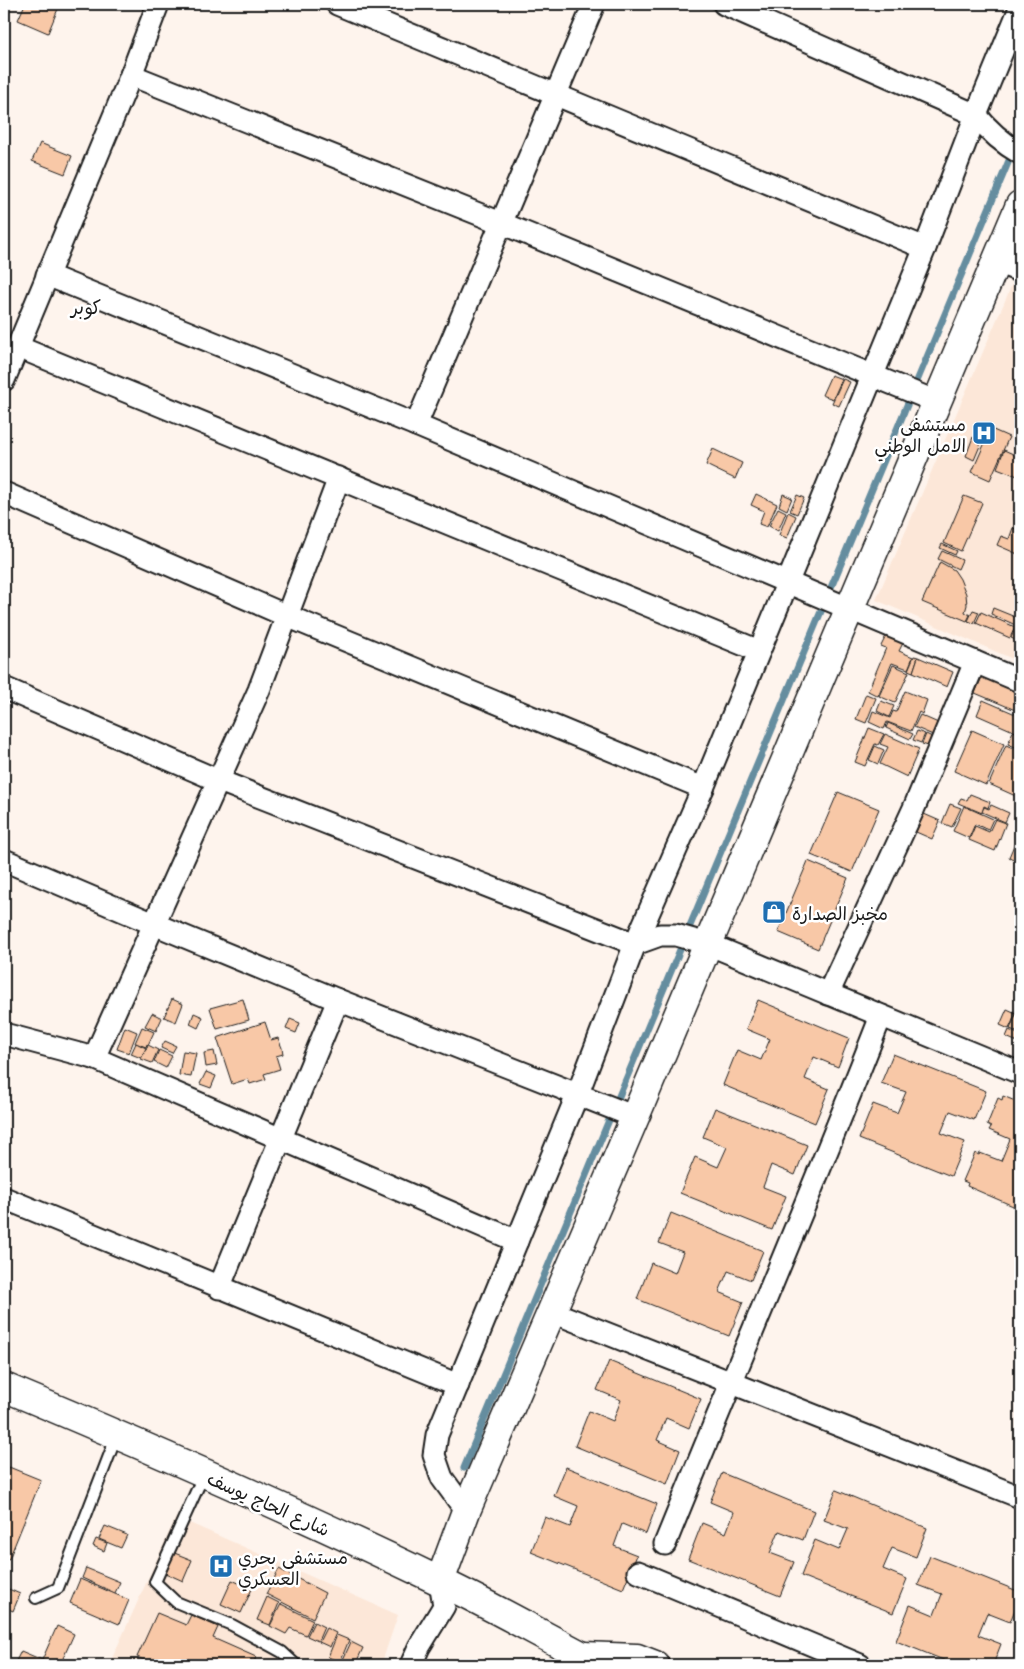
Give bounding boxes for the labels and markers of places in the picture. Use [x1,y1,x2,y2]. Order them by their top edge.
place label: مستشفى الامل الوطني [874,410,966,462]
hospital icon: مستشفى الامل الوطني [971,420,997,446]
shop icon: مخبز الصدارة [761,899,787,925]
place label: مخبز الصدارة [792,899,888,926]
place label: مستشفى بحري العسكري [238,1543,348,1592]
hospital icon: مستشفى بحري العسكري [208,1553,234,1579]

